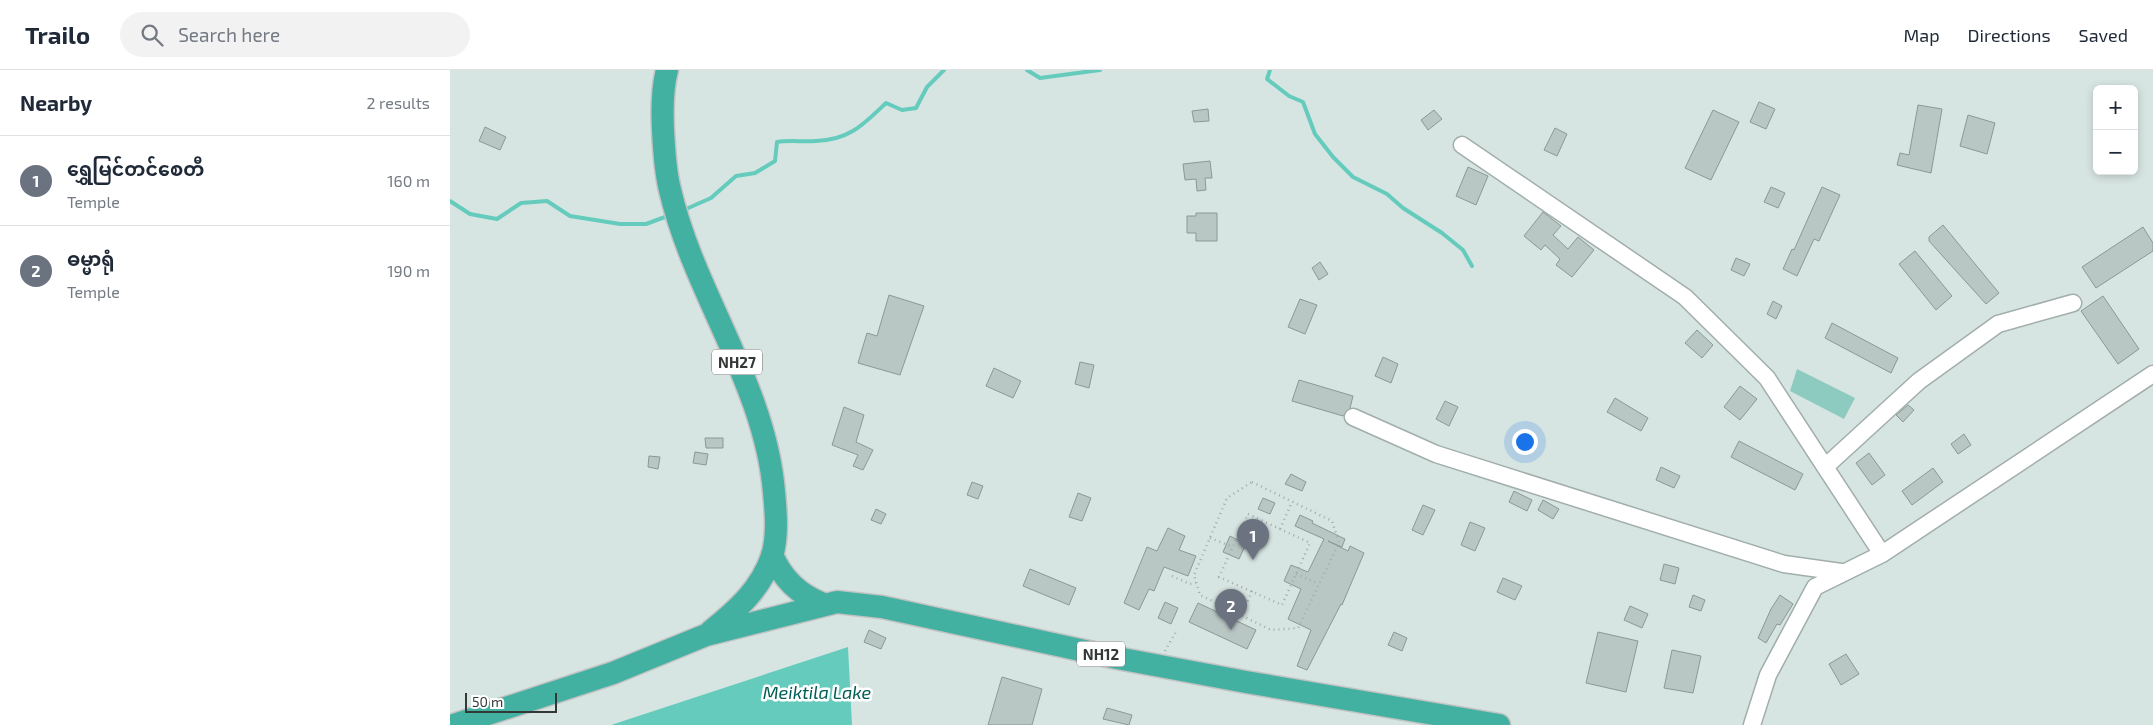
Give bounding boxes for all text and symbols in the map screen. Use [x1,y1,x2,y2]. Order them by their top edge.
search box [120,12,470,57]
text: Trailo [25,20,90,49]
icon: search [138,21,166,49]
text: Search here [178,23,280,46]
text: Map [1903,24,1940,46]
text: Directions [1968,24,2051,46]
text: Saved [2079,24,2128,46]
map controls [2093,85,2138,175]
button: + [2093,85,2138,130]
text: Nearby [20,90,92,115]
text: 2 results [367,93,430,112]
button: − [2093,130,2138,175]
text: ရွှေမြင်တင်စေတီ [67,157,204,180]
text: 1 [33,171,39,190]
text: 160 m [387,171,430,190]
text: Temple [67,192,120,211]
text: ဓမ္မာရုံ [67,247,115,270]
text: 2 [31,261,41,280]
text: 190 m [387,261,430,280]
text: Temple [67,282,120,301]
road number: NH27 [712,350,762,374]
your location [1512,429,1538,455]
pin: 1 [1237,519,1269,560]
pin: 2 [1215,589,1247,630]
road number: NH12 [1077,642,1125,666]
water label: Meiktila Lake [763,681,872,703]
scale bar [465,690,558,713]
text: 50 m [472,693,503,710]

